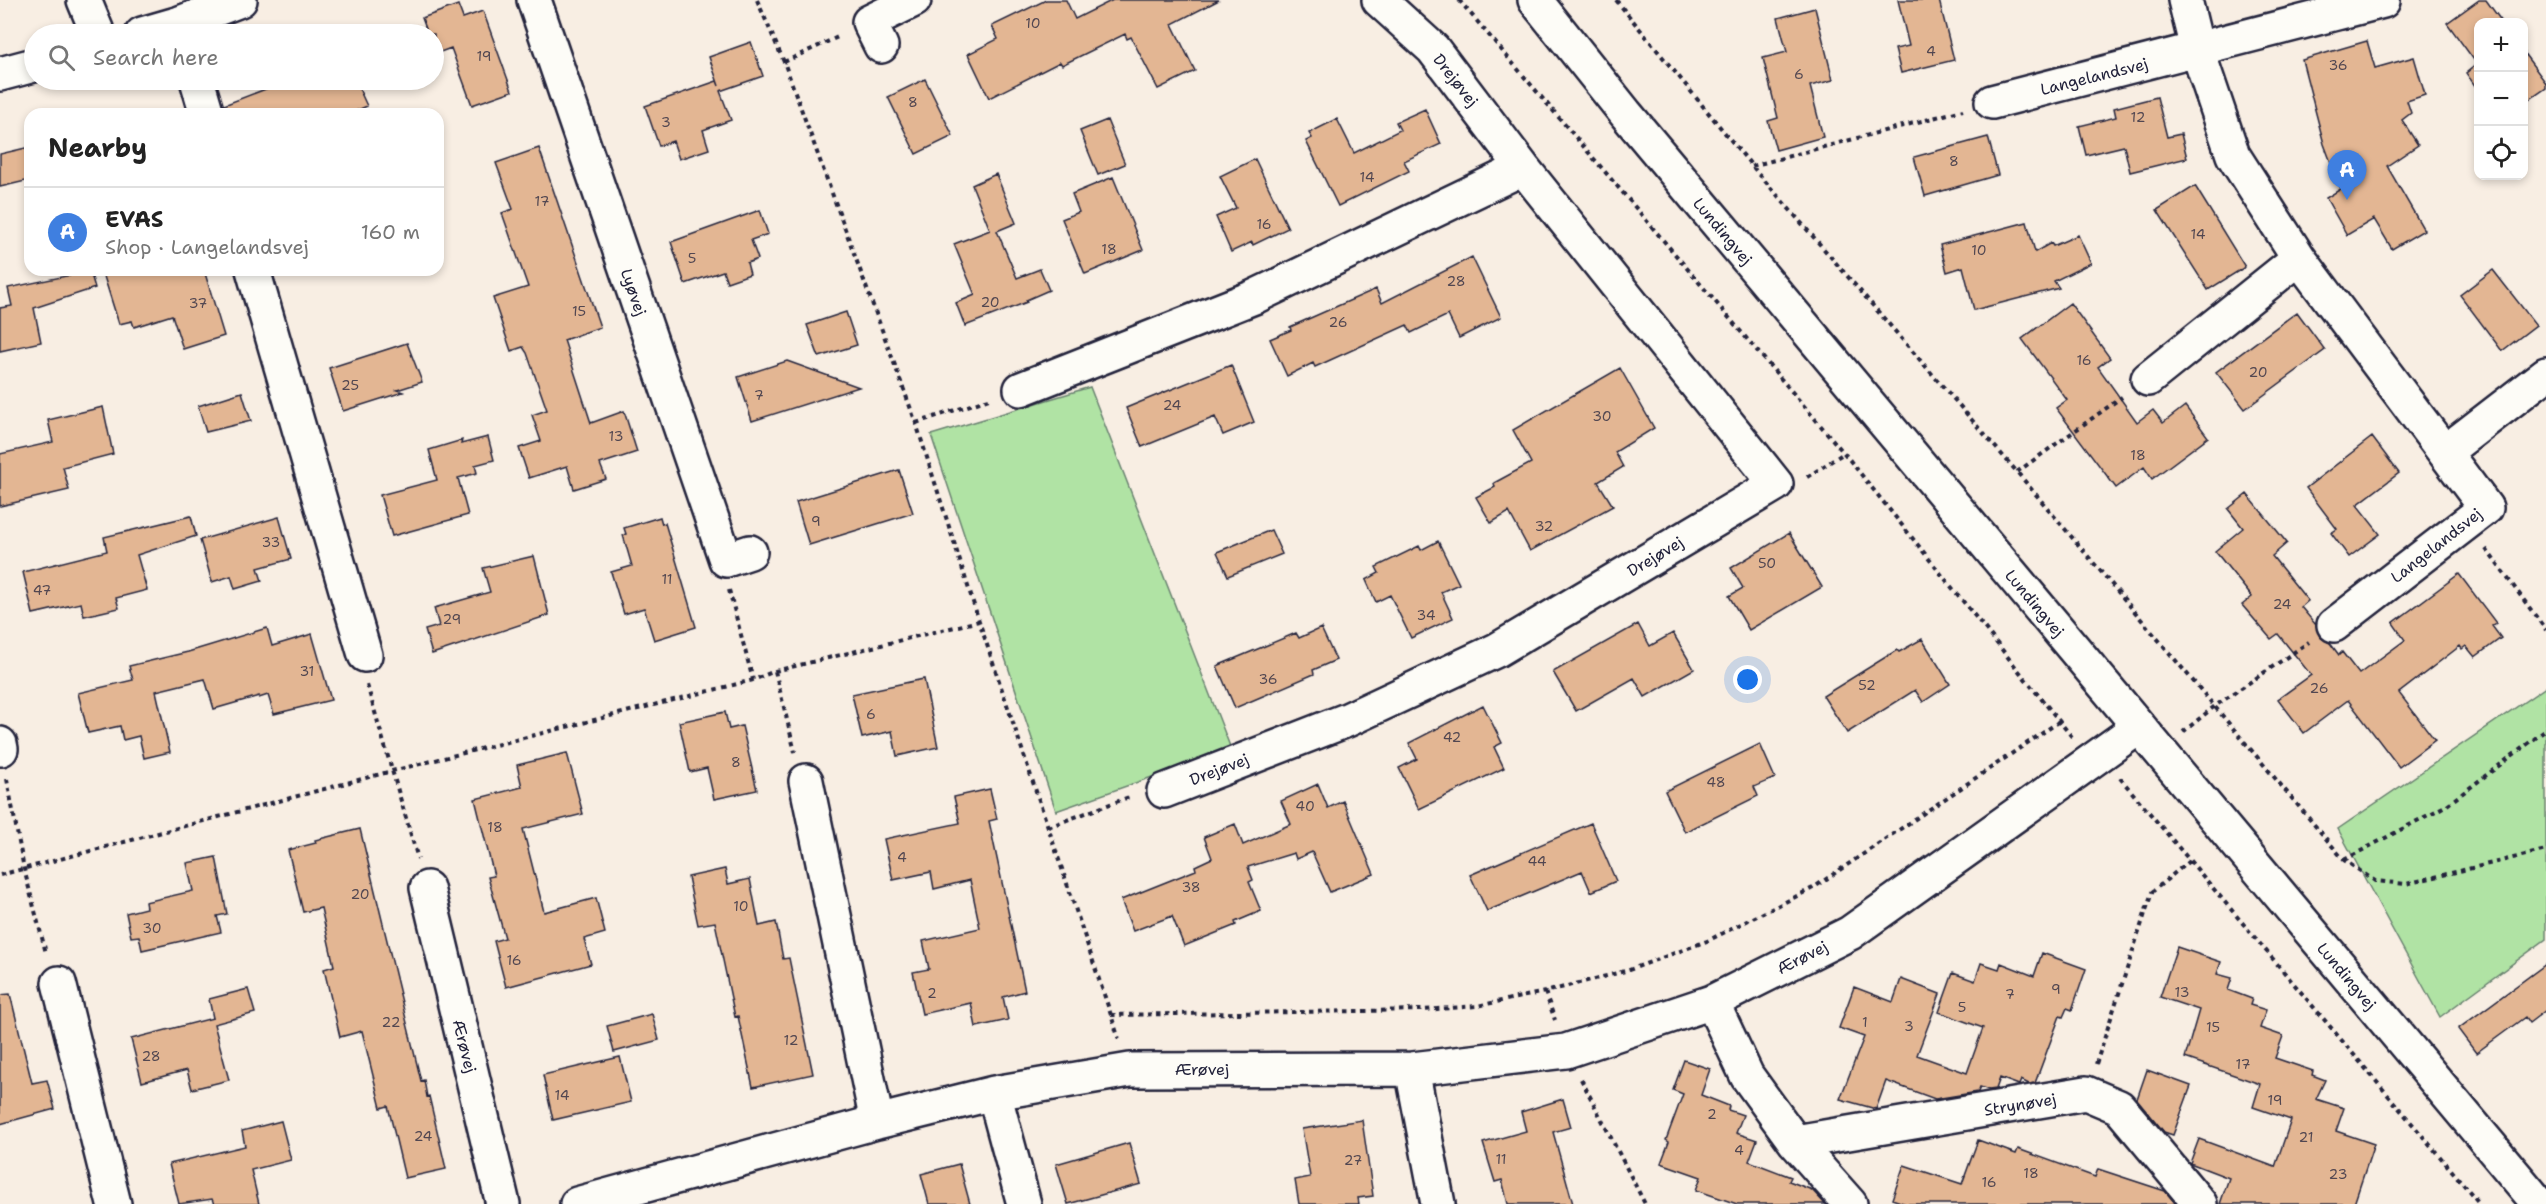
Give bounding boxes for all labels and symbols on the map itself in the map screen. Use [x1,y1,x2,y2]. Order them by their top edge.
house number: 10 [1025,14,1041,32]
house number: 4 [1926,42,1936,60]
house number: 19 [476,47,492,65]
street label: Drejøvej [1428,50,1483,111]
street label: Langelandsvej [2038,53,2150,100]
house number: 36 [2328,56,2348,74]
house number: 6 [1794,65,1804,83]
house number: 8 [908,93,918,111]
house number: 12 [2131,108,2145,126]
house number: 3 [661,113,671,131]
pin: A [2328,150,2366,200]
house number: 8 [1949,152,1959,170]
house number: 14 [1359,168,1375,186]
house number: 17 [535,192,549,210]
street label: Lundingvej [1688,193,1757,269]
house number: 16 [1256,215,1272,233]
house number: 14 [2190,225,2206,243]
house number: 18 [1101,240,1117,258]
house number: 10 [1971,241,1987,259]
house number: 5 [688,249,696,267]
street label: Lyøvej [616,266,651,319]
house number: 28 [1446,272,1466,290]
house number: 20 [980,293,1000,311]
house number: 37 [189,294,207,312]
house number: 15 [572,302,586,320]
house number: 26 [1329,313,1348,331]
house number: 16 [2076,351,2092,369]
house number: 20 [2248,363,2268,381]
house number: 25 [341,376,359,394]
house number: 7 [754,386,764,404]
house number: 24 [1163,396,1182,414]
house number: 30 [1592,407,1612,425]
house number: 13 [609,427,623,445]
house number: 18 [2130,446,2146,464]
street label: Langelandsvej [2386,503,2486,588]
house number: 9 [811,512,821,530]
house number: 32 [1535,517,1553,535]
street label: Drejøvej [1623,532,1687,581]
house number: 33 [262,533,280,551]
house number: 50 [1758,554,1776,572]
street label: Lundingvej [2000,565,2069,641]
house number: 11 [661,570,673,588]
house number: 47 [33,581,51,599]
house number: 24 [2273,595,2292,613]
house number: 34 [1416,606,1436,624]
house number: 29 [443,610,461,628]
house number: 31 [300,662,314,680]
your location [1733,665,1762,694]
house number: 36 [1258,670,1278,688]
house number: 52 [1858,676,1876,694]
house number: 26 [2310,679,2329,697]
house number: 6 [866,705,876,723]
house number: 42 [1443,728,1461,746]
street label: Drejøvej [1187,749,1252,790]
house number: 8 [731,753,741,771]
house number: 48 [1706,773,1726,791]
house number: 40 [1295,797,1315,815]
house number: 18 [487,818,503,836]
house number: 4 [897,848,907,866]
house number: 44 [1527,852,1547,870]
house number: 38 [1181,878,1201,896]
house number: 20 [350,885,370,903]
house number: 10 [733,897,749,915]
house number: 30 [142,919,162,937]
street label: Ærøvej [1773,936,1831,979]
street label: Lundingvej [2312,938,2381,1014]
house number: 16 [506,951,522,969]
house number: 9 [2051,980,2061,998]
house number: 13 [2175,983,2189,1001]
house number: 2 [927,984,937,1002]
house number: 7 [2005,985,2015,1003]
house number: 5 [1958,998,1966,1016]
house number: 22 [382,1013,400,1031]
house number: 1 [1862,1013,1868,1031]
street label: Ærøvej [448,1017,481,1075]
house number: 3 [1904,1017,1914,1035]
house number: 15 [2206,1018,2220,1036]
house number: 12 [784,1031,798,1049]
house number: 28 [141,1047,161,1065]
house number: 17 [2236,1055,2250,1073]
street label: Ærøvej [1175,1059,1229,1080]
house number: 14 [554,1086,570,1104]
street label: Strynøvej [1982,1088,2058,1121]
house number: 19 [2267,1091,2283,1109]
house number: 2 [1707,1105,1717,1123]
house number: 24 [414,1127,433,1145]
house number: 21 [2299,1128,2313,1146]
house number: 4 [1734,1141,1744,1159]
house number: 11 [1495,1150,1507,1168]
house number: 27 [1344,1151,1362,1169]
house number: 18 [2023,1164,2039,1182]
house number: 23 [2329,1165,2347,1183]
house number: 16 [1981,1173,1997,1191]

